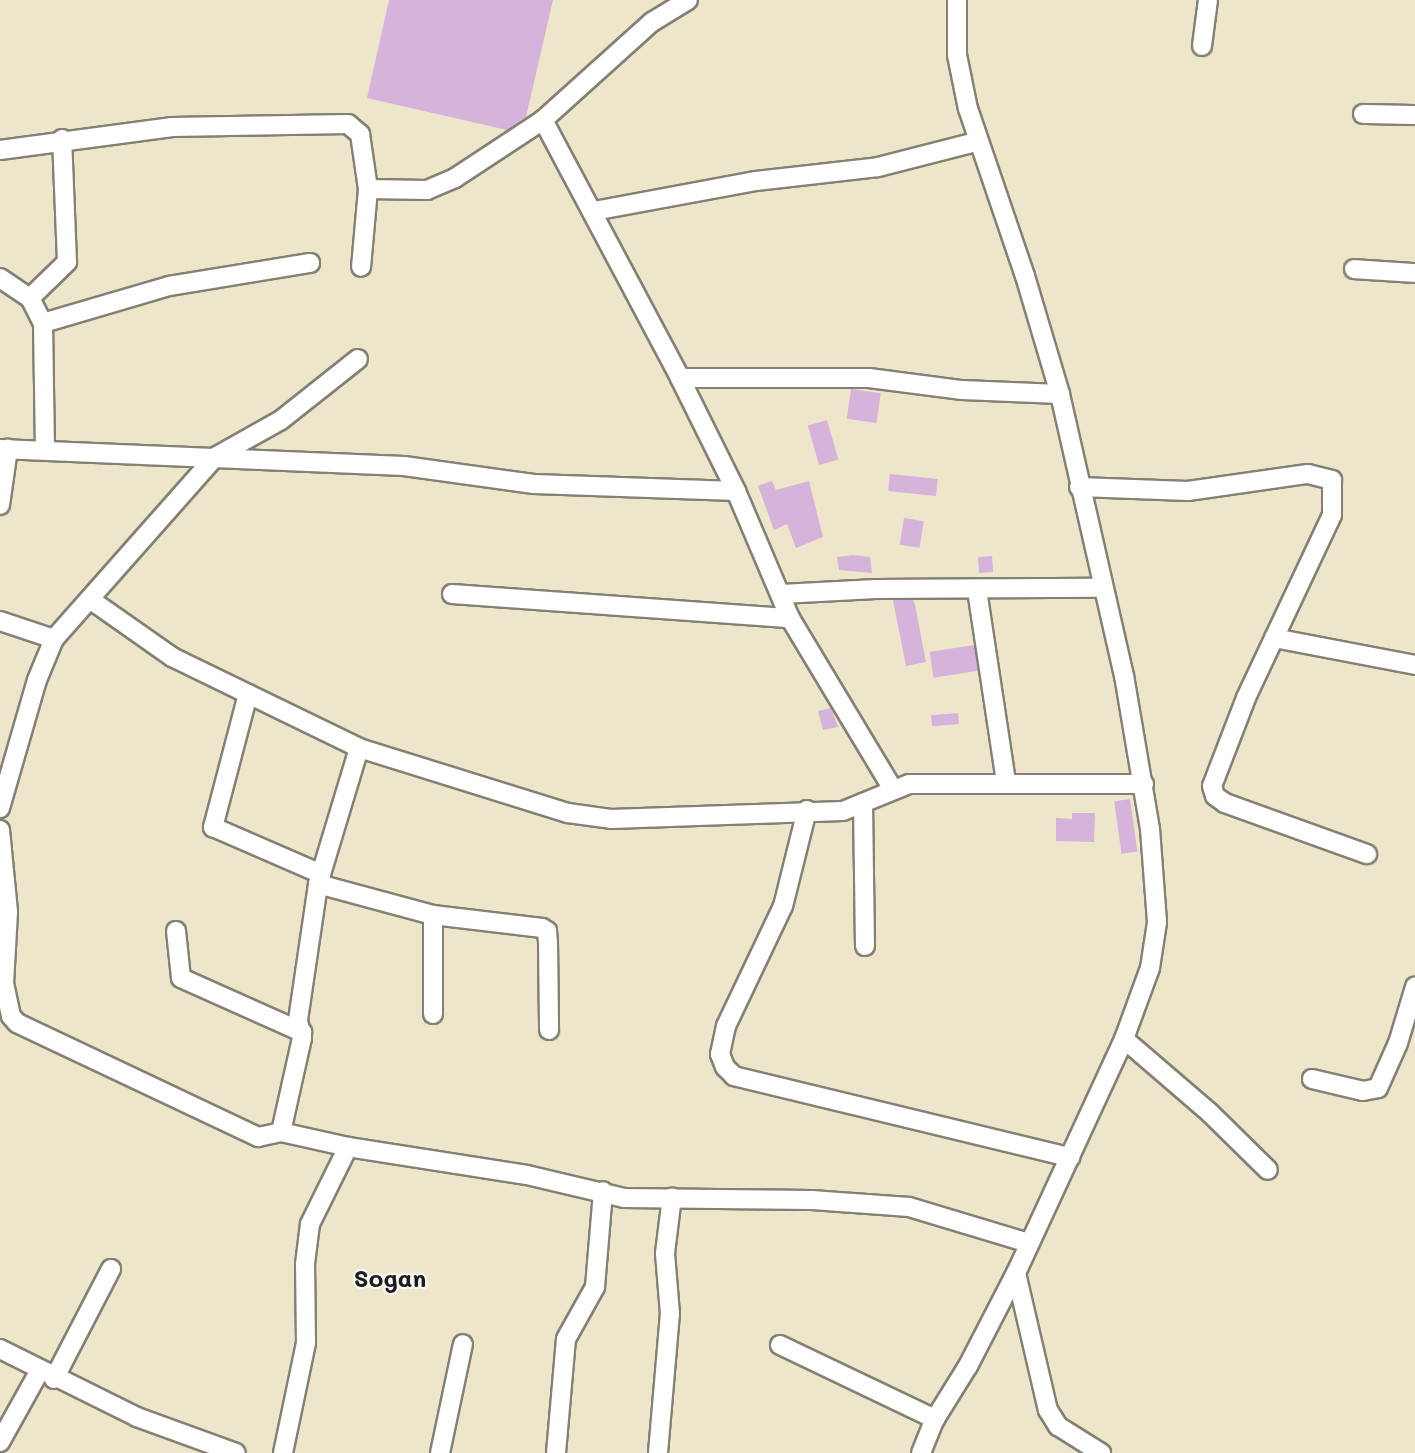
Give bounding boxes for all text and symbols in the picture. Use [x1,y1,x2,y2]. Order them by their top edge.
district label: Sogan [354,1264,426,1292]

